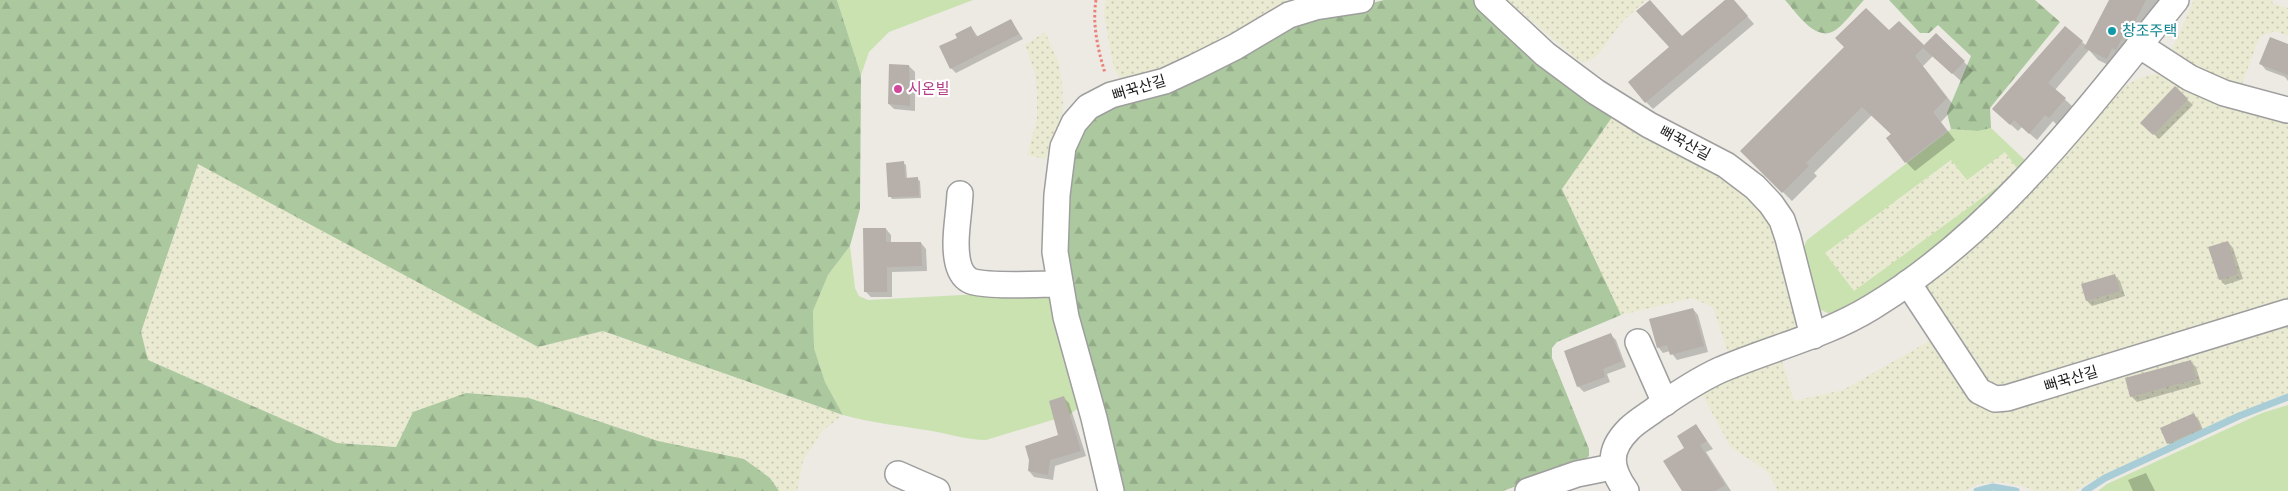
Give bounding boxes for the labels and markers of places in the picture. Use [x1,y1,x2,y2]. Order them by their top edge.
place label: 창조주택 [2122,21,2177,41]
marker: 창조주택 [2106,25,2118,37]
place label: 시온빌 [908,79,949,99]
marker: 시온빌 [892,83,904,95]

